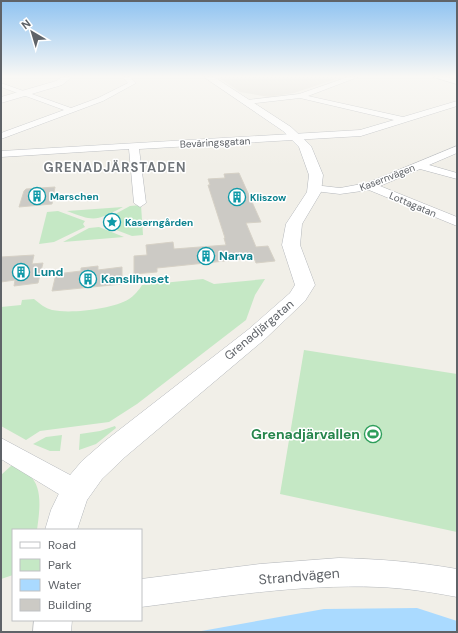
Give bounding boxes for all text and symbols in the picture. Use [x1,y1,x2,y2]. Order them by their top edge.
north arrow [12,12,52,52]
text: N [18,16,33,32]
street label: Beväringsgatan [180,134,251,151]
district label: GRENADJÄRSTADEN [44,159,186,176]
street label: Kasernvägen [358,161,417,194]
building icon: Marschen [27,186,47,206]
building icon: Kliszow [227,187,247,207]
street label: Lottagatan [387,189,439,220]
place label: Marschen [50,190,99,203]
place label: Kliszow [250,191,287,204]
place icon: Kaserngården [102,212,122,232]
place label: Kaserngården [125,216,193,229]
building icon: Narva [196,246,216,266]
place label: Narva [219,248,253,264]
building icon: Lund [11,262,31,282]
place label: Lund [34,264,63,280]
building icon: Kanslihuset [78,269,98,289]
place label: Kanslihuset [101,271,169,287]
street label: Grenadjärgatan [221,296,297,364]
sports icon: Grenadjärvallen [363,424,383,444]
place label: Grenadjärvallen [251,425,360,443]
legend [12,529,142,621]
text: Road [48,537,76,553]
text: Park [48,557,72,573]
street label: Strandvägen [258,563,340,589]
text: Water [48,577,82,593]
text: Building [48,597,92,613]

